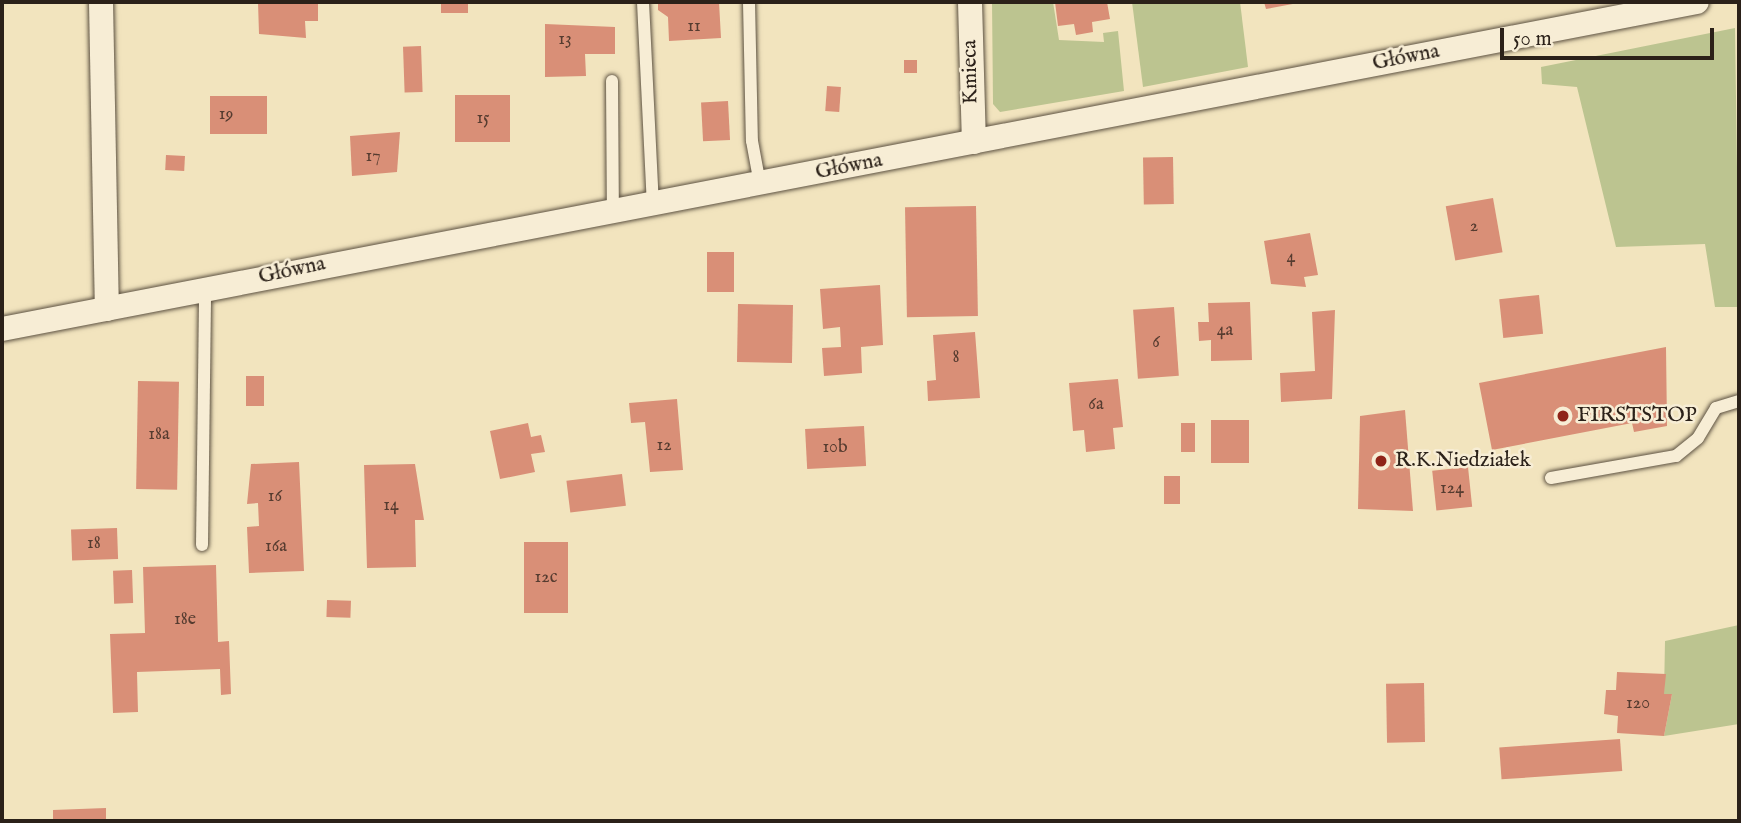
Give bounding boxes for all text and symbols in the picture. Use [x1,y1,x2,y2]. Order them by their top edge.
scale bar [1503,14,1716,58]
house number: 11 [687,16,701,38]
text: 50 m [1513,26,1552,53]
house number: 13 [558,29,572,51]
street label: Kmieca [958,39,984,105]
street label: Główna [1370,39,1442,77]
house number: 19 [219,104,233,126]
house number: 15 [476,108,490,130]
house number: 17 [365,146,381,168]
street label: Główna [813,148,885,186]
house number: 2 [1470,216,1478,238]
house number: 4 [1287,247,1295,269]
street label: Główna [256,252,328,290]
house number: 4a [1217,320,1233,342]
house number: 6 [1152,332,1160,354]
house number: 8 [952,347,960,369]
house number: 6a [1088,394,1104,416]
place label: FIRSTSTOP [1577,403,1697,429]
marker: FIRSTSTOP [1555,408,1571,424]
house number: 18a [148,424,170,446]
house number: 12 [656,435,672,457]
house number: 10b [822,437,848,459]
place label: R.K.Niedziałek [1395,448,1531,474]
marker: R.K.Niedziałek [1373,453,1389,469]
house number: 124 [1440,478,1464,500]
house number: 16 [268,486,282,508]
house number: 14 [383,495,399,517]
house number: 18 [87,533,101,555]
house number: 16a [265,536,287,558]
house number: 12c [535,567,557,589]
house number: 18e [174,609,196,631]
house number: 120 [1626,693,1650,715]

